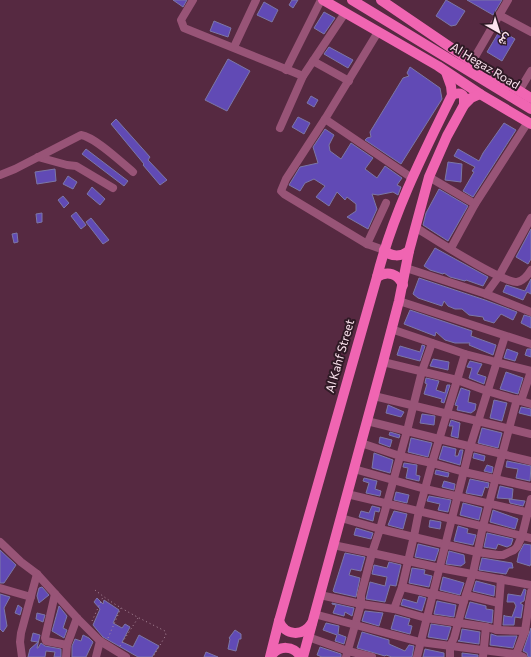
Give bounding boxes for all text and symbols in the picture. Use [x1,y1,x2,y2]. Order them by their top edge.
north arrow [479,12,519,52]
text: ش [496,30,515,49]
street label: Al Hegaz Road [449,39,523,91]
street label: Al Kahf Street [322,317,356,394]

